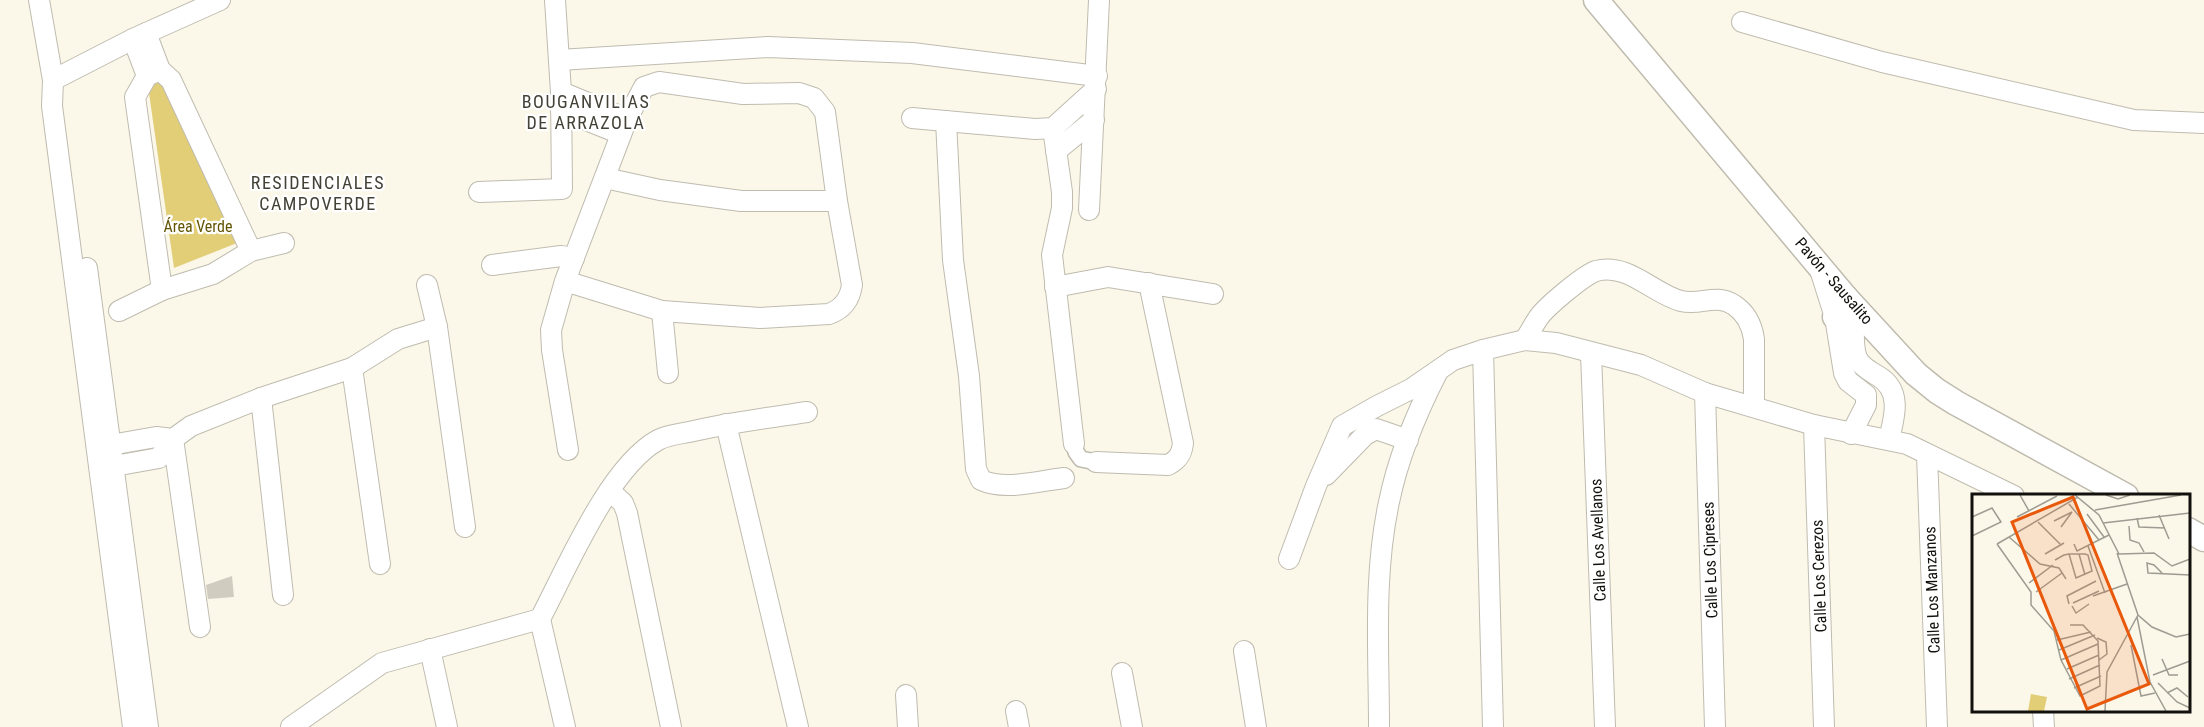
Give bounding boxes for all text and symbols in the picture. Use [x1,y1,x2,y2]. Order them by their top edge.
district label: BOUGANVILIAS DE ARRAZOLA [522,91,650,133]
district label: RESIDENCIALES CAMPOVERDE [251,172,385,214]
park label: Área Verde [163,217,233,236]
street label: Pavón - Sausalito [1791,234,1877,328]
street label: Calle Los Avellanos [1586,478,1610,602]
inset map [1972,494,2189,712]
street label: Calle Los Cipreses [1698,501,1722,619]
street label: Calle Los Cerezos [1808,519,1830,633]
street label: Calle Los Manzanos [1920,526,1944,654]

